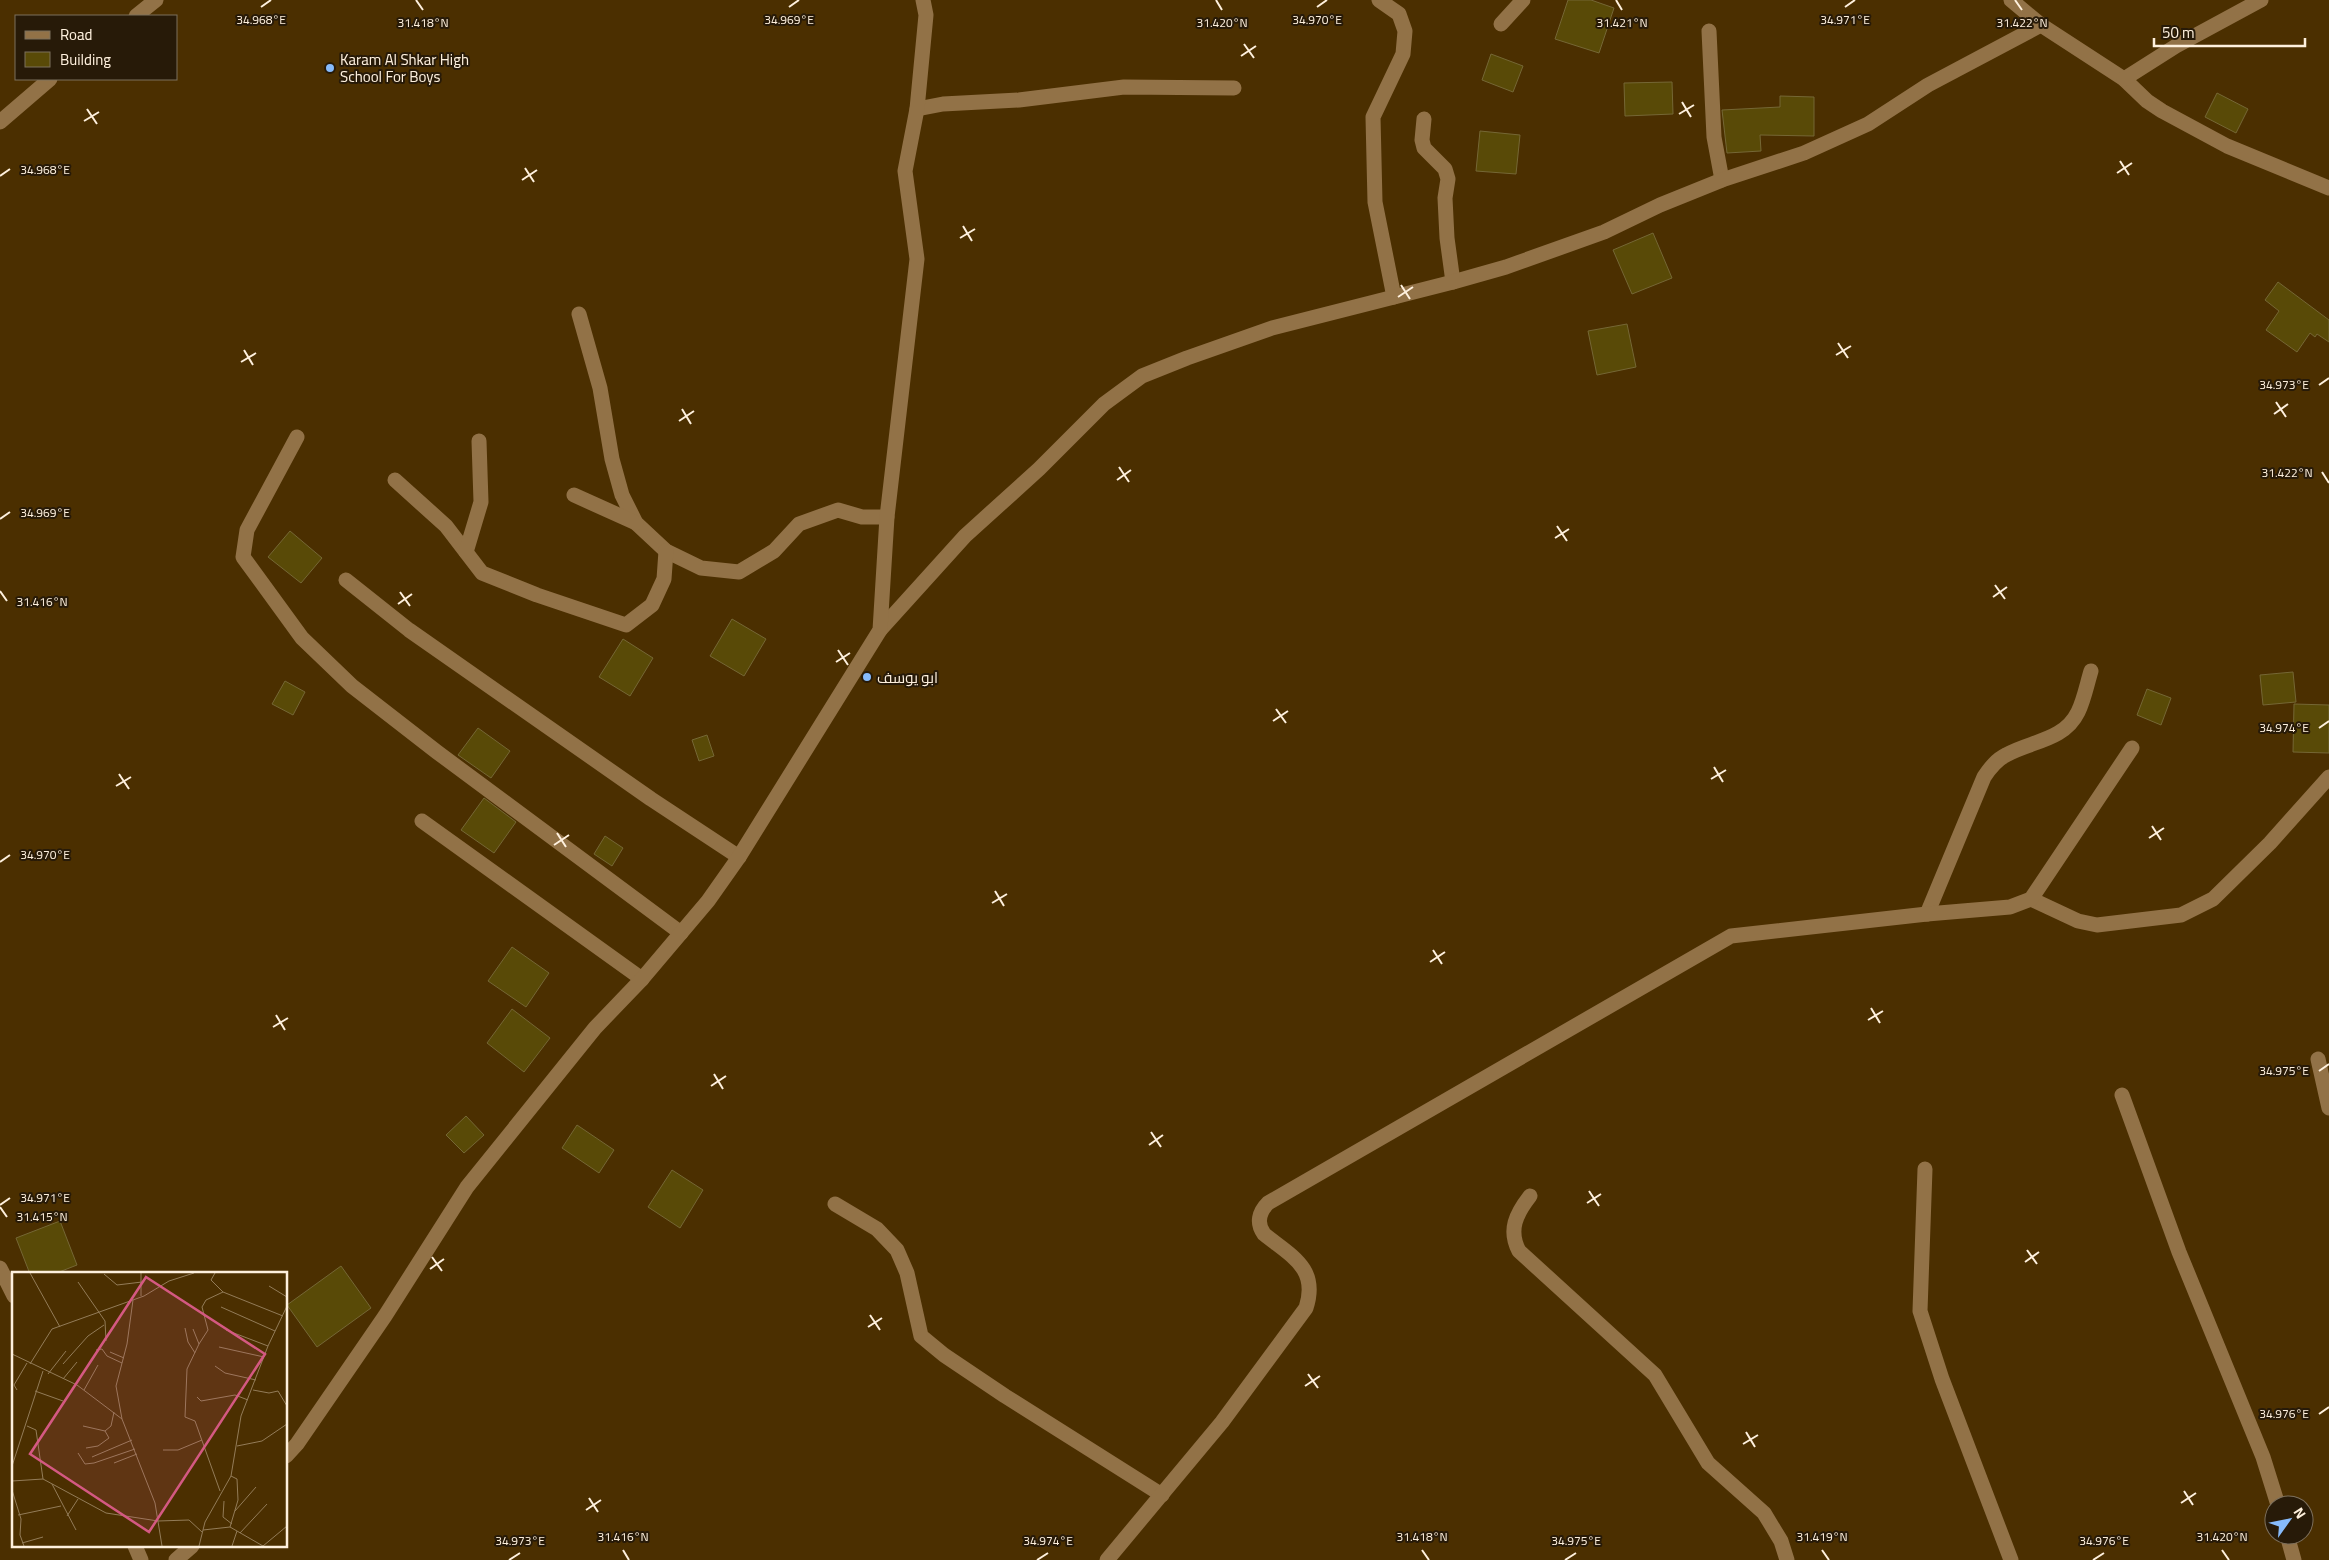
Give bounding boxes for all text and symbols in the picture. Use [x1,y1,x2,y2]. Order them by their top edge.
text: 34.968°E [236,8,286,31]
text: 34.969°E [764,8,814,31]
text: 34.970°E [1292,8,1342,31]
text: 34.971°E [1820,8,1870,31]
text: 31.418°N [397,11,449,34]
text: 31.420°N [1196,11,1248,34]
text: 31.421°N [1596,11,1648,34]
text: 31.422°N [1996,11,2048,34]
legend [15,15,178,80]
scale bar [2154,15,2305,47]
text: 50 m [2162,18,2195,47]
text: Road [60,20,93,49]
text: Building [60,45,111,74]
place label: Karam Al Shkar High School For Boys [340,45,469,91]
marker: Karam Al Shkar High School For Boys [324,62,336,74]
text: 34.968°E [20,158,70,181]
text: 34.973°E [2259,373,2309,396]
text: 31.422°N [2261,461,2313,484]
text: 34.969°E [20,501,70,524]
text: 31.416°N [16,590,68,613]
place label: ابو يوسف [877,663,938,692]
marker: ابو يوسف [861,671,873,683]
text: 34.974°E [2259,716,2309,739]
text: 34.970°E [20,843,70,866]
text: 34.975°E [2259,1059,2309,1082]
text: 34.971°E [20,1186,70,1209]
text: 31.415°N [16,1205,68,1228]
inset map [12,1272,288,1548]
text: 34.976°E [2259,1402,2309,1425]
north arrow [2264,1495,2314,1545]
text: N [2286,1502,2313,1524]
text: 31.416°N [597,1525,649,1548]
text: 31.418°N [1396,1525,1448,1548]
text: 31.419°N [1796,1525,1848,1548]
text: 31.420°N [2196,1525,2248,1548]
text: 34.973°E [495,1529,545,1552]
text: 34.974°E [1023,1529,1073,1552]
text: 34.975°E [1551,1529,1601,1552]
text: 34.976°E [2079,1529,2129,1552]

